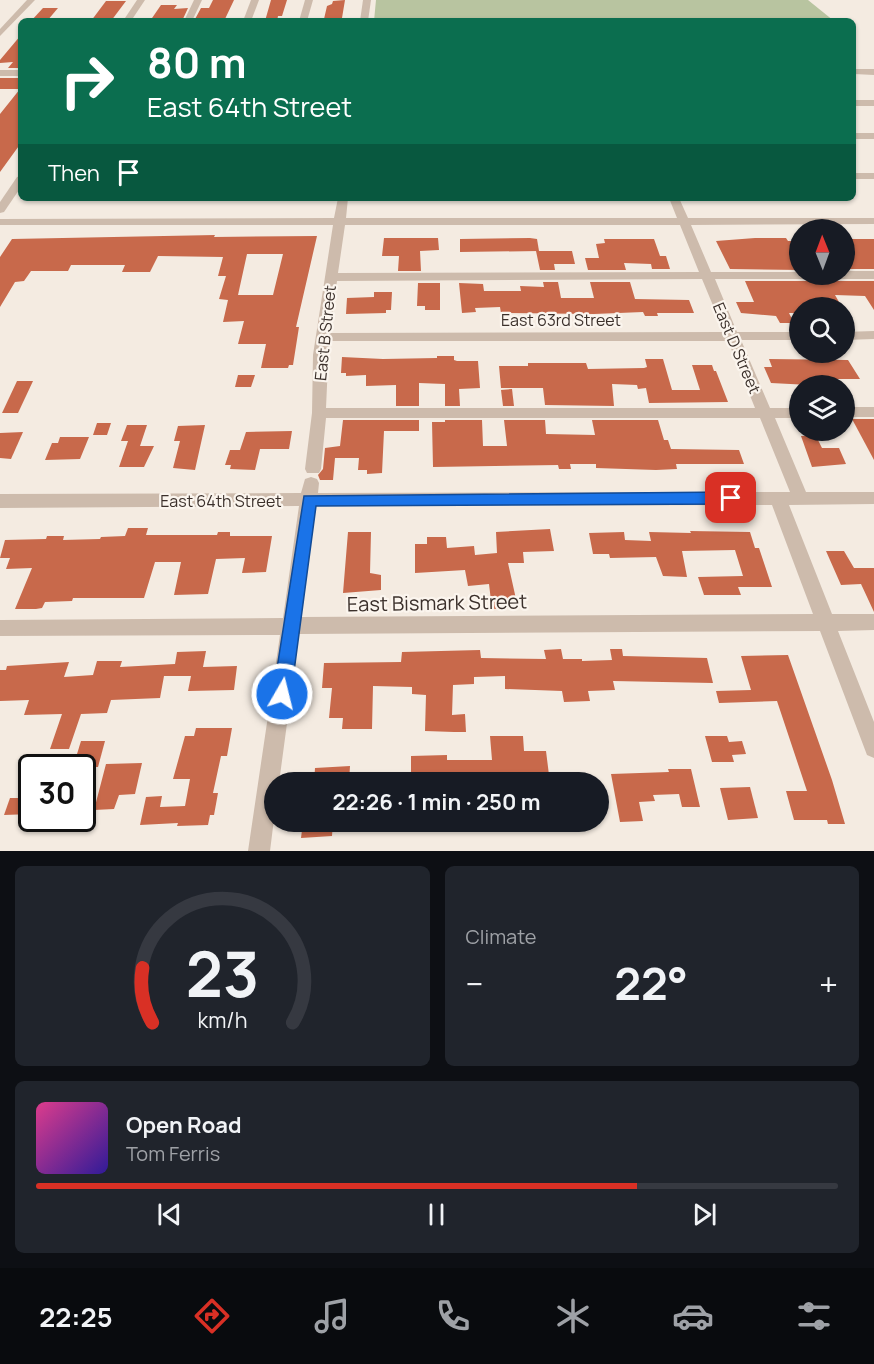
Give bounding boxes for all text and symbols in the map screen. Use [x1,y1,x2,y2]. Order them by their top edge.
text: 80 m [147,33,247,91]
icon: right [48,42,126,120]
text: East 64th Street [147,88,352,125]
icon: arrive [112,156,145,189]
text: Then [48,158,100,188]
north arrow [789,219,855,285]
map controls [789,219,855,441]
street label: East B Street [309,284,341,382]
button: search [789,297,855,363]
street label: East D Street [708,299,766,397]
street label: East 63rd Street [501,309,621,331]
button: layers [789,375,855,441]
pin [705,472,756,523]
icon: arrive [714,481,747,514]
street label: East 64th Street [160,490,282,512]
street label: East Bismark Street [347,587,527,618]
position arrow [250,662,314,726]
speed limit sign: 30 [18,754,96,832]
text: 22:26 · 1 min · 250 m [332,787,541,817]
text: Climate [466,923,537,950]
text: 23 [186,930,259,1016]
text: 22° [614,952,688,1014]
text: − [466,961,483,1006]
text: + [819,961,838,1006]
text: km/h [197,1005,247,1034]
text: Open Road [126,1110,241,1140]
text: Tom Ferris [126,1140,220,1167]
icon: previous [153,1198,186,1231]
icon: pause [420,1198,453,1231]
icon: next [688,1198,721,1231]
icon: directions [191,1295,233,1337]
icon: music [311,1295,353,1337]
icon: phone [432,1295,474,1337]
icon: climate [552,1295,594,1337]
icon: car [672,1295,714,1337]
icon: filters [793,1295,835,1337]
text: 22:25 [39,1298,113,1335]

